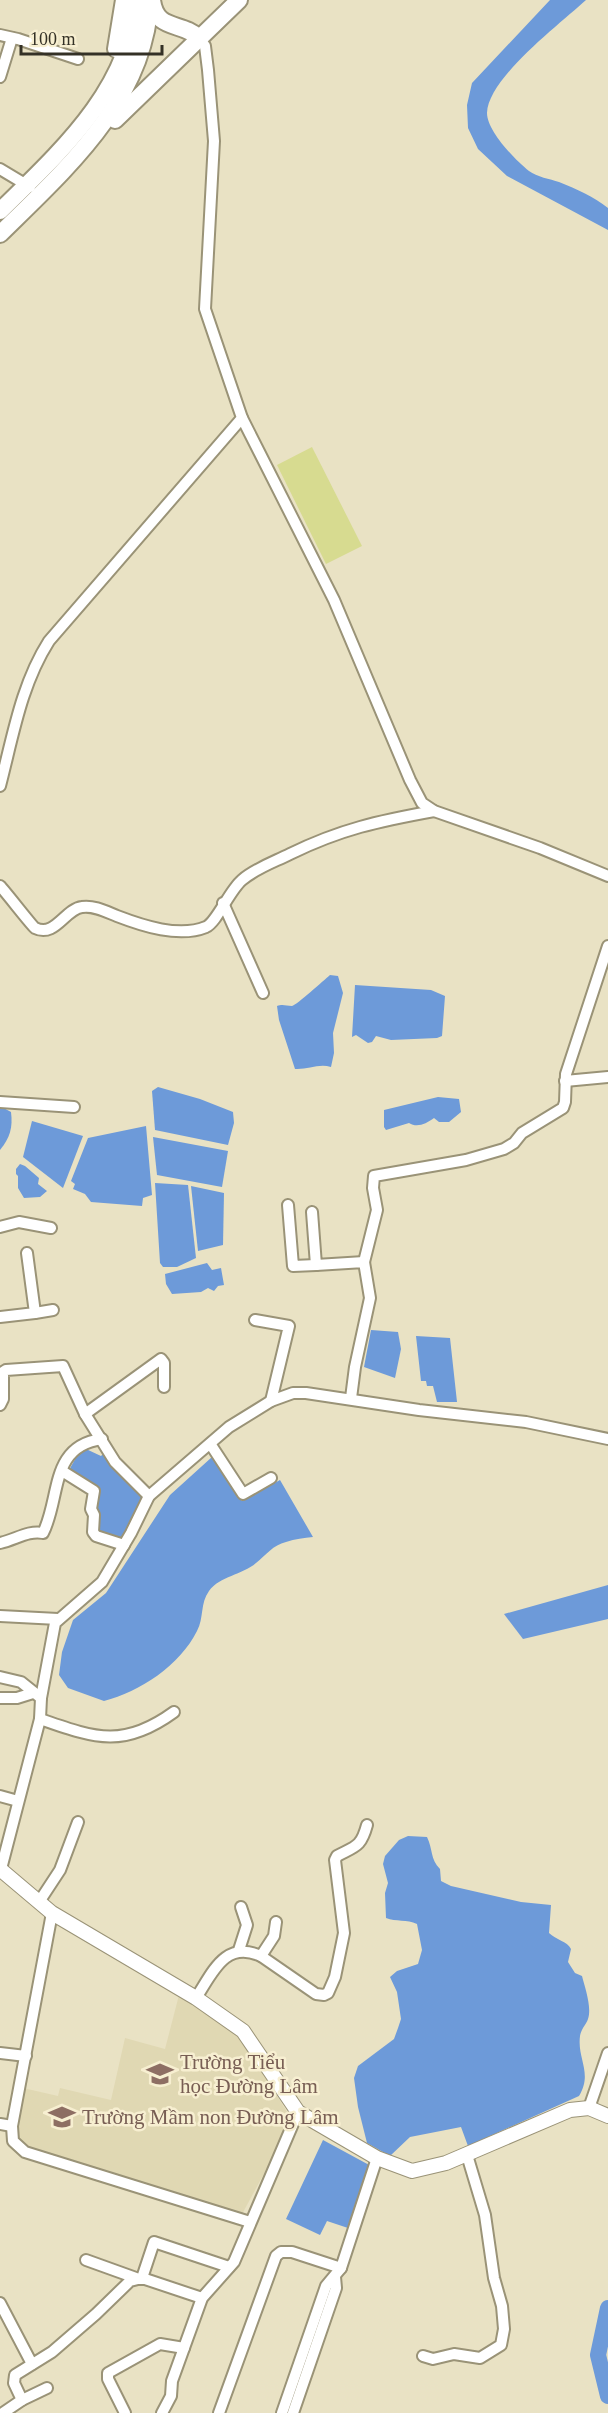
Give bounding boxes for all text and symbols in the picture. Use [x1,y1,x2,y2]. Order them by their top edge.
scale bar [21,18,162,56]
text: 100 m [30,29,76,49]
place label: Trường Tiểu học Đường Lâm [180,2050,318,2098]
school or university icon: Trường Tiểu học Đường Lâm [145,2059,175,2089]
school or university icon: Trường Mầm non Đường Lâm [47,2102,77,2132]
place label: Trường Mầm non Đường Lâm [82,2105,339,2129]

